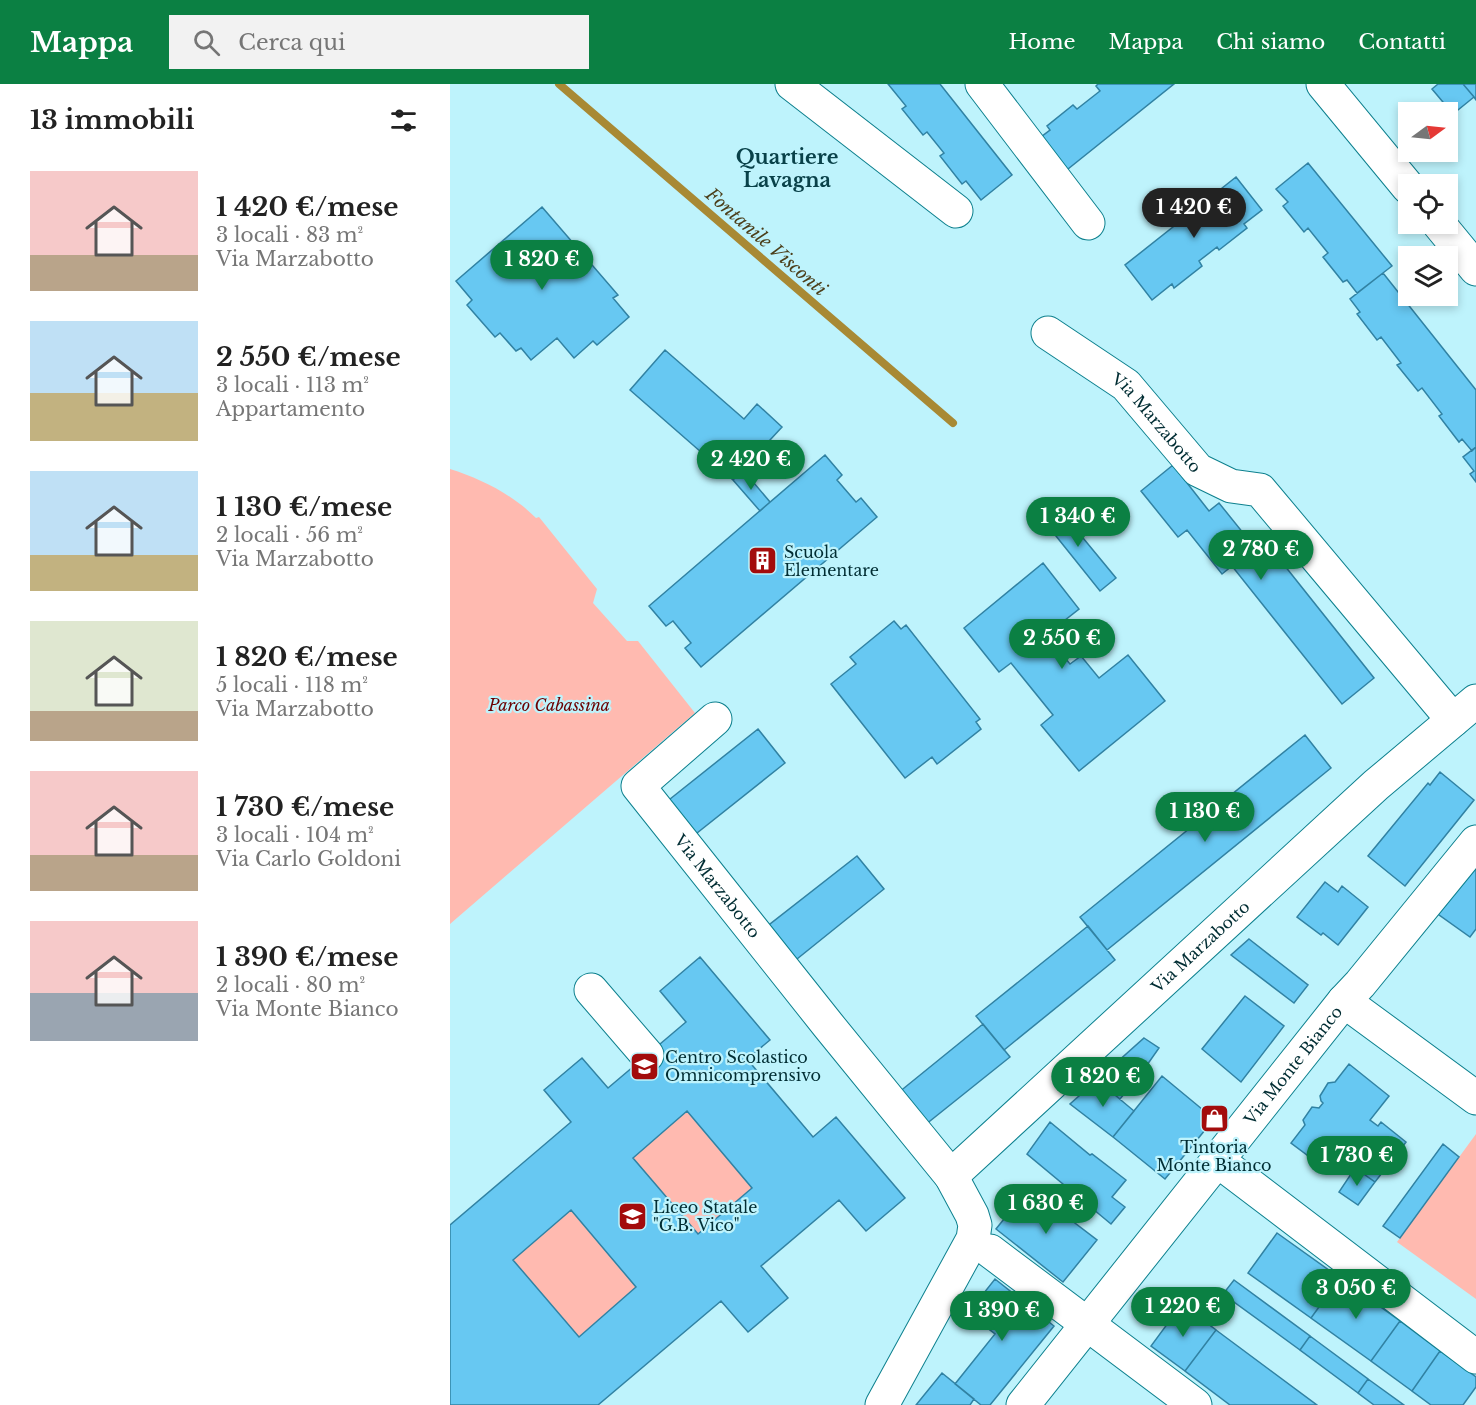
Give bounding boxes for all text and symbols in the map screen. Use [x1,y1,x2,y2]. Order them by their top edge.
search box [169,15,589,69]
text: Mappa [30,25,133,60]
icon: search [190,26,223,59]
text: Cerca qui [238,29,345,56]
text: Home [1008,29,1076,55]
text: Mappa [1109,29,1183,55]
text: Chi siamo [1216,29,1325,55]
text: Contatti [1358,29,1446,55]
north arrow [1398,102,1458,162]
map controls [1398,102,1458,306]
text: 13 immobili [30,104,194,136]
icon: filters [387,104,420,137]
district label: Quartiere Lavagna [736,145,838,192]
button: locate [1398,174,1458,234]
water label: Fontanile Visconti [700,183,832,301]
pin: 1 420 € [1139,188,1249,239]
text: 1 420 €/mese [216,191,399,223]
icon: home [78,195,150,267]
text: 1 420 € [1156,195,1232,219]
text: 3 locali · 83 m² [216,223,363,247]
pin: 1 820 € [487,240,597,291]
button: layers [1398,246,1458,306]
text: Via Marzabotto [216,247,374,271]
text: 1 820 € [504,247,580,271]
text: 2 550 €/mese [216,341,401,373]
icon: home [78,345,150,417]
street label: Via Marzabotto [1107,368,1206,477]
text: 3 locali · 113 m² [216,373,369,397]
text: Appartamento [216,397,365,421]
pin: 2 420 € [696,440,806,491]
text: 2 420 € [711,447,791,471]
text: 1 130 €/mese [216,491,392,523]
icon: home [78,495,150,567]
pin: 1 340 € [1023,497,1133,548]
text: 1 340 € [1040,504,1116,528]
text: 2 locali · 56 m² [216,523,363,547]
pin: 2 780 € [1206,530,1316,581]
text: 2 780 € [1222,537,1300,561]
place label: Scuola Elementare [784,542,879,580]
building icon: Scuola Elementare [747,545,779,577]
text: Via Marzabotto [216,547,374,571]
pin: 2 550 € [1007,619,1117,670]
text: 2 550 € [1023,626,1101,650]
text: 1 820 €/mese [216,641,398,673]
icon: home [78,645,150,717]
text: 5 locali · 118 m² [216,673,368,697]
park label: Parco Cabassina [487,695,610,715]
text: Via Marzabotto [216,697,374,721]
text: 1 730 €/mese [216,791,394,823]
pin: 1 130 € [1150,792,1260,843]
icon: home [78,795,150,867]
text: 1 130 € [1169,799,1241,823]
text: 3 locali · 104 m² [216,823,374,847]
street label: Via Marzabotto [670,830,765,942]
text: Via Carlo Goldoni [216,847,401,871]
street label: Via Marzabotto [1146,896,1254,997]
text: 1 390 €/mese [216,941,398,973]
icon: home [78,945,150,1017]
text: 2 locali · 80 m² [216,973,365,997]
text: Via Monte Bianco [216,997,399,1021]
street label: Via Monte Bianco [1239,1002,1346,1129]
place label: Centro Scolastico Omnicomprensivo [665,1047,821,1085]
school or university icon: Centro Scolastico Omnicomprensivo [628,1050,660,1082]
pin: 1 820 € [1048,1057,1158,1108]
text: 1 820 € [1065,1064,1141,1088]
shop icon: Tintoria Monte Bianco [1198,1103,1230,1135]
pin: 1 730 € [1302,1136,1412,1187]
place label: Tintoria Monte Bianco [1157,1137,1271,1175]
text: 1 730 € [1321,1143,1393,1167]
pin: 1 630 € [991,1184,1101,1235]
text: 1 630 € [1008,1191,1084,1215]
place label: Liceo Statale "G.B. Vico" [653,1197,757,1235]
school or university icon: Liceo Statale "G.B. Vico" [616,1200,648,1232]
pin: 3 050 € [1301,1269,1411,1320]
text: 3 050 € [1316,1276,1396,1300]
pin: 1 220 € [1128,1287,1238,1338]
pin: 1 390 € [947,1291,1057,1342]
text: 1 220 € [1145,1294,1221,1318]
text: 1 390 € [964,1298,1040,1322]

